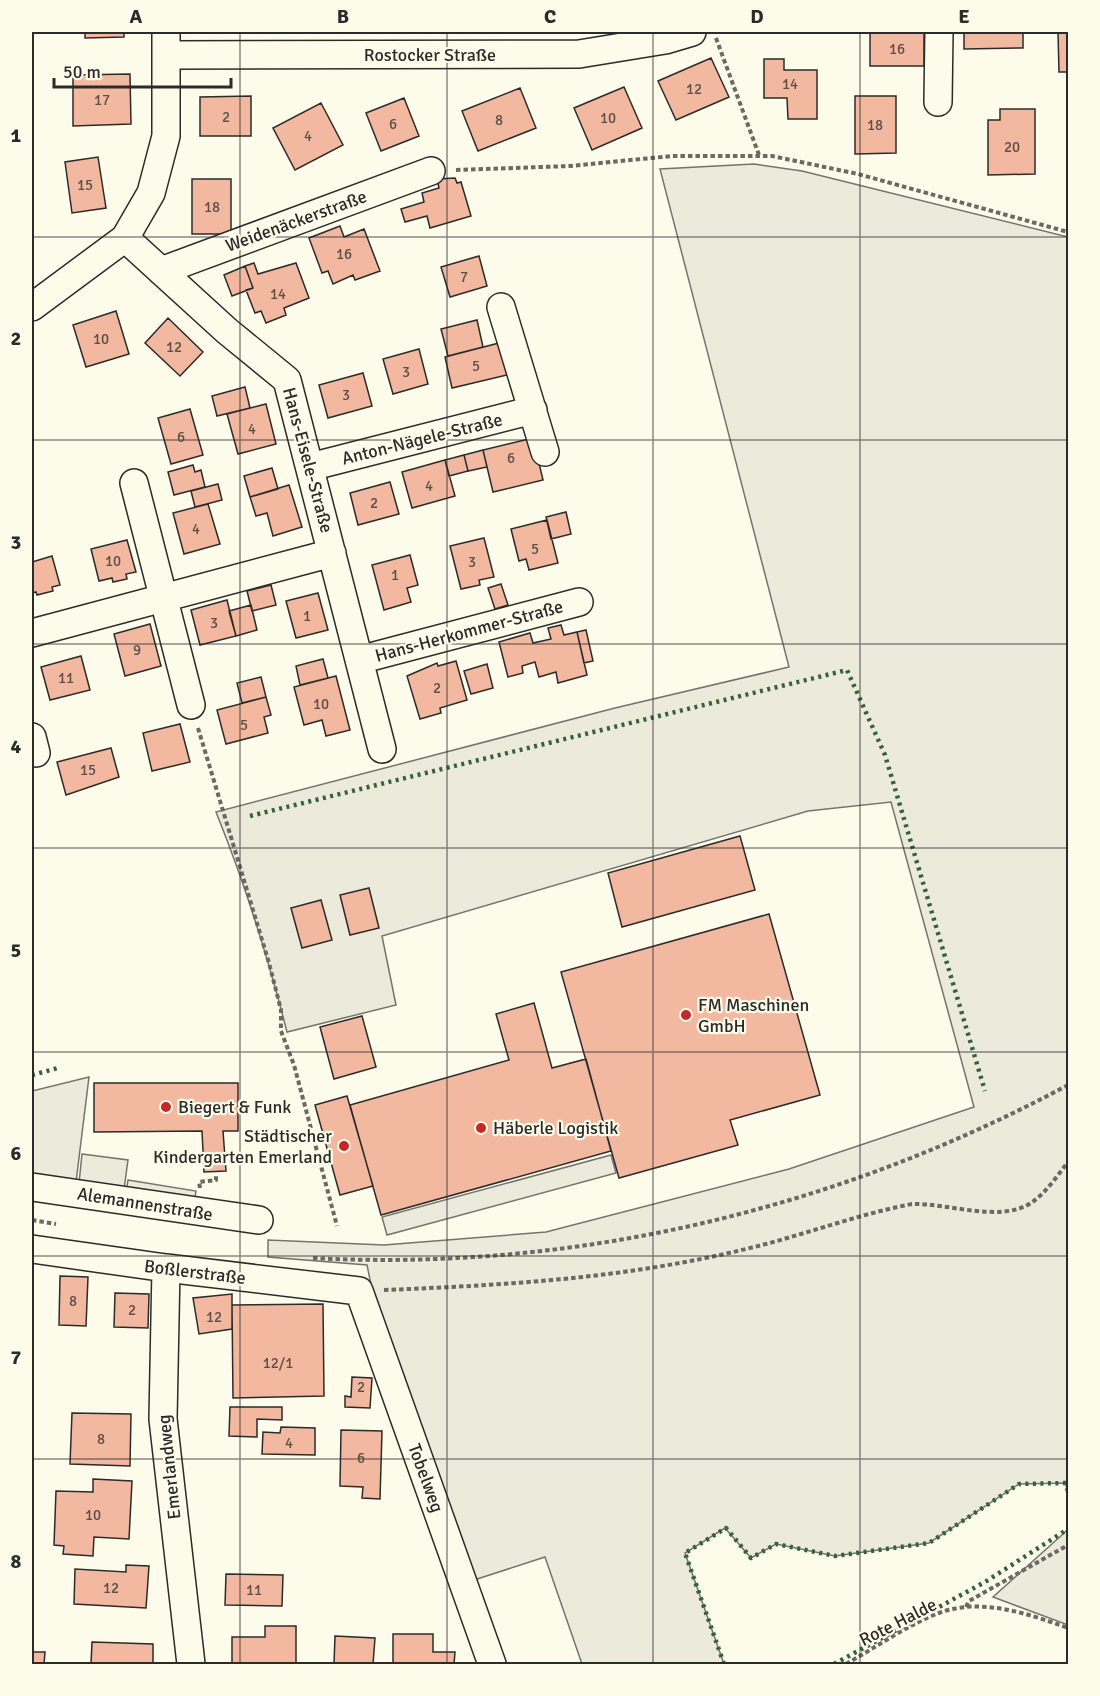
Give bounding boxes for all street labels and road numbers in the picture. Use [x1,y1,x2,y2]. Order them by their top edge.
street label: Rostocker Straße [364,44,496,66]
street label: Weidenäckerstraße [222,185,370,257]
street label: Hans-Eisele-Straße [278,385,338,535]
street label: Anton-Nägele-Straße [339,408,505,470]
street label: Hans-Herkommer-Straße [372,595,566,667]
street label: Alemannenstraße [76,1182,214,1226]
street label: Boßlerstraße [143,1255,247,1289]
street label: Emerlandweg [153,1414,185,1520]
street label: Tobelweg [403,1441,449,1515]
street label: Rote Halde [856,1593,940,1651]

